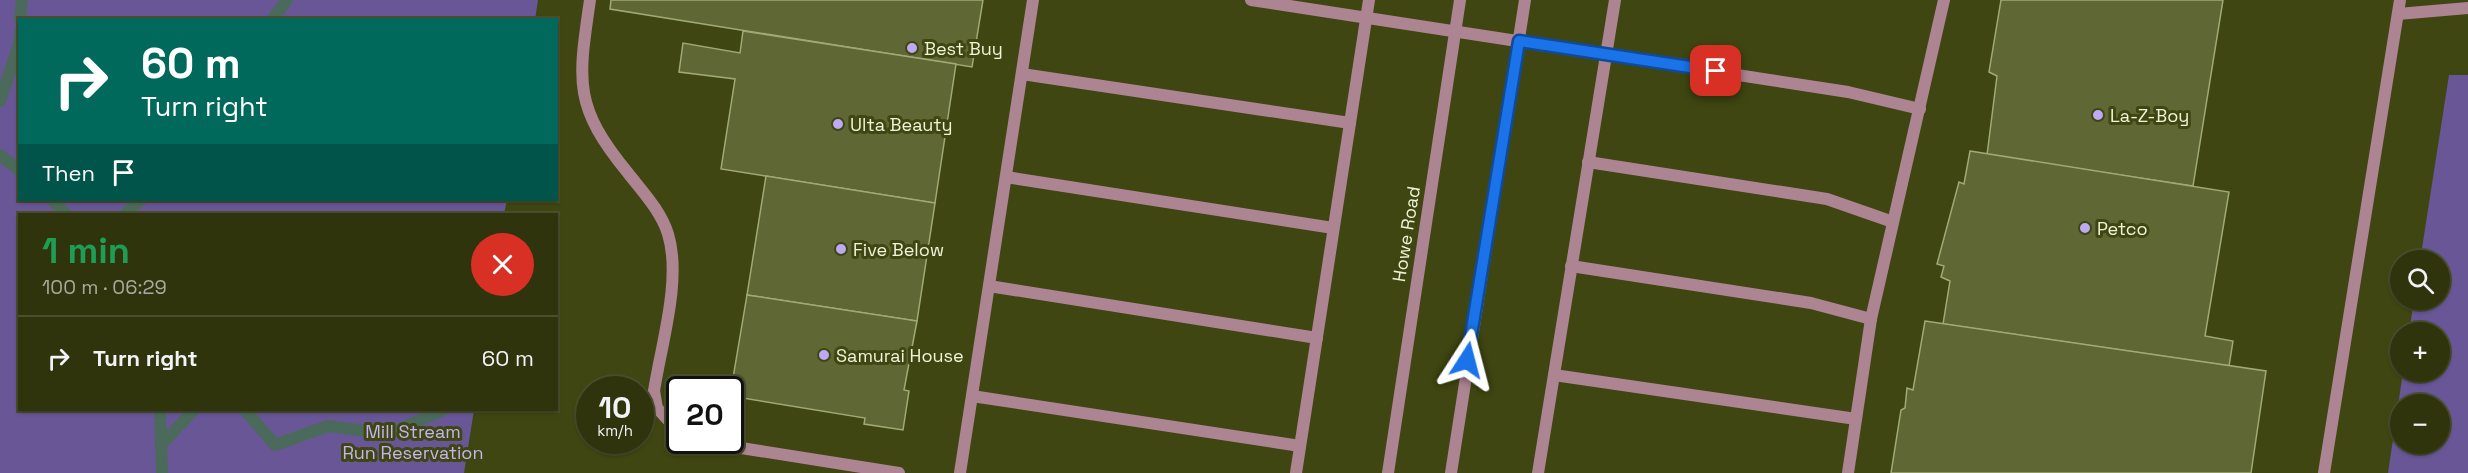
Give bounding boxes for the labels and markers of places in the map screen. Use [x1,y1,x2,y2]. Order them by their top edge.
place label: Best Buy [924,37,1003,60]
marker: Best Buy [905,41,919,55]
pin [1690,45,1741,96]
place label: La-Z-Boy [2110,104,2189,127]
marker: La-Z-Boy [2091,108,2105,122]
place label: Ulta Beauty [850,113,953,136]
marker: Ulta Beauty [831,117,845,131]
place label: Petco [2097,217,2148,240]
marker: Petco [2078,221,2092,235]
place label: Five Below [853,238,944,261]
marker: Five Below [834,242,848,256]
place label: Samurai House [836,344,964,367]
marker: Samurai House [817,348,831,362]

